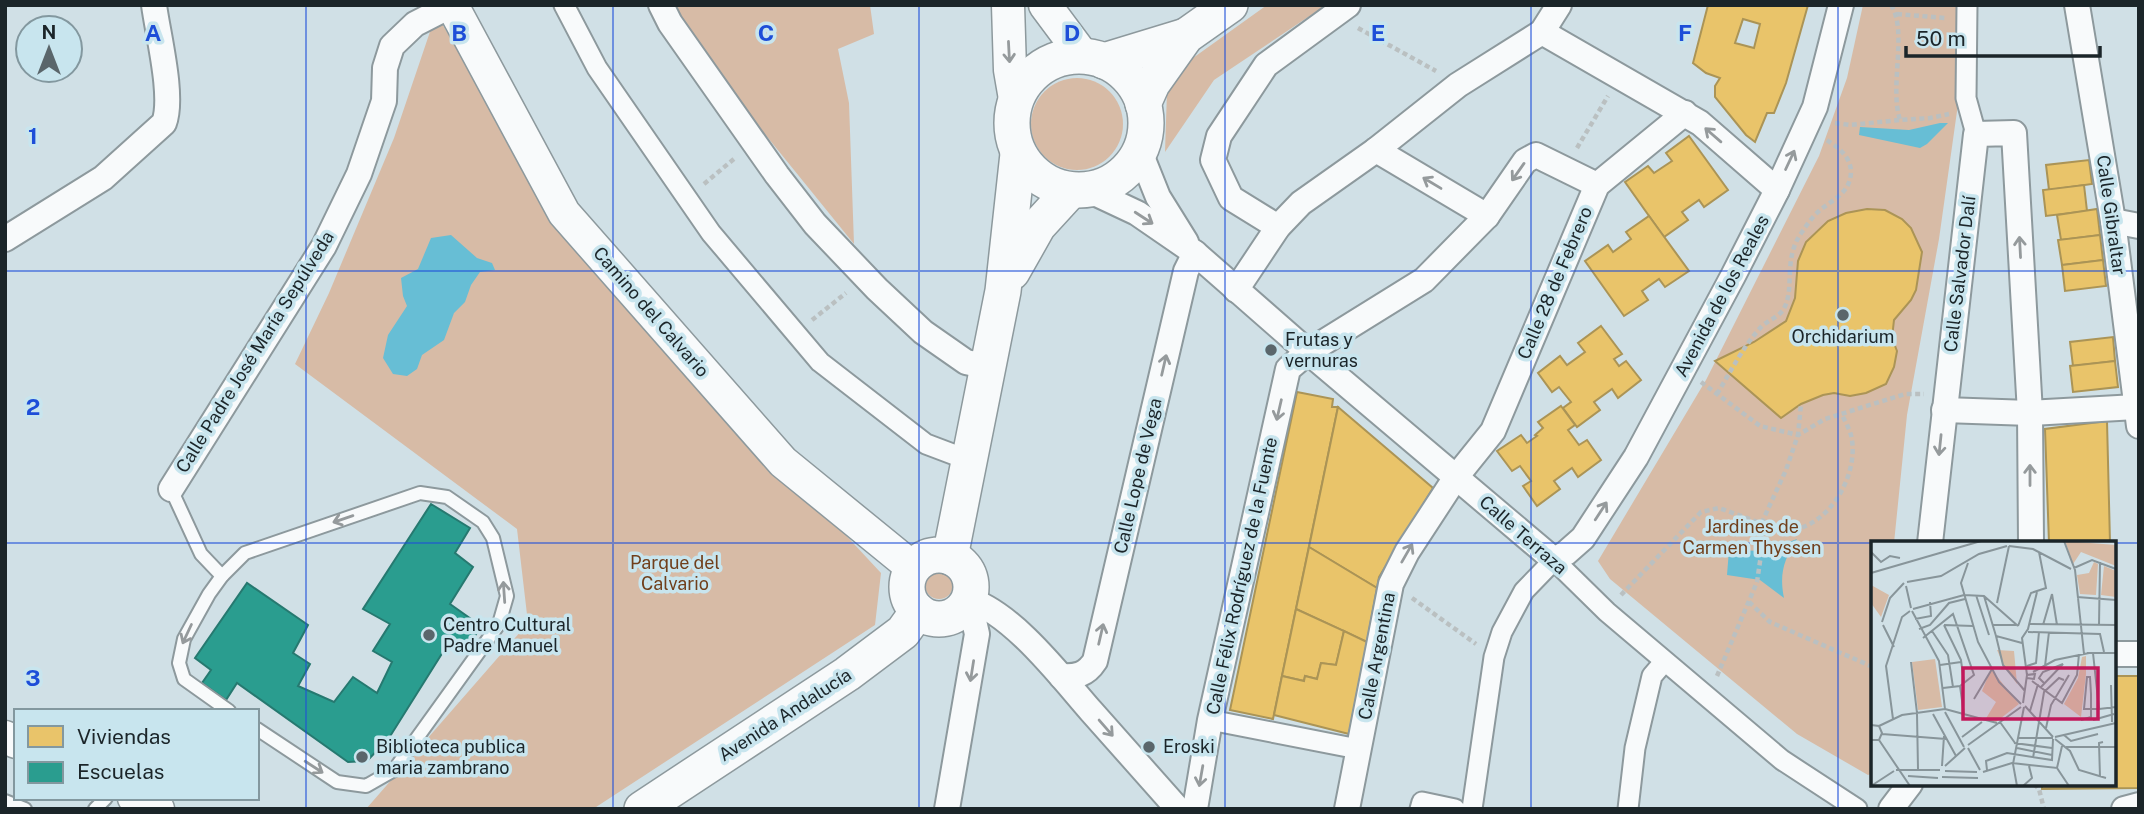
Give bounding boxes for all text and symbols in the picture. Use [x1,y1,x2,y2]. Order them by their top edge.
north arrow [14,14,84,84]
scale bar [1906,14,2100,58]
text: A [145,19,162,46]
text: B [451,19,467,46]
text: C [758,19,774,46]
text: D [1064,19,1080,46]
text: E [1371,19,1385,46]
text: F [1678,19,1692,46]
text: N [42,21,56,43]
text: 50 m [1916,26,1966,51]
one-way arrow [1003,41,1016,63]
text: 1 [28,122,38,149]
one-way arrow [1704,127,1722,143]
one-way arrow [1784,150,1797,172]
street label: Calle Gibraltar [2093,154,2130,276]
one-way arrow [1511,162,1525,181]
one-way arrow [1422,176,1442,190]
street label: Calle Salvador Dalí [1940,194,1980,353]
street label: Calle 28 de Febrero [1513,203,1596,362]
one-way arrow [1133,211,1153,225]
street label: Avenida de los Reales [1670,211,1773,380]
street label: Calle Padre José María Sepúlveda [171,227,338,476]
one-way arrow [2014,236,2027,259]
street label: Camino del Calvario [589,242,714,381]
marker: Orchidarium [1835,307,1851,323]
place label: Orchidarium [1792,326,1894,347]
place label: Frutas y vernuras [1285,329,1358,371]
marker: Frutas y vernuras [1263,342,1279,358]
one-way arrow [1158,354,1171,377]
text: 2 [26,393,40,420]
street label: Calle Lope de Vega [1109,396,1166,556]
one-way arrow [1272,398,1285,421]
one-way arrow [1933,434,1946,456]
street label: Calle Félix Rodríguez de la Fuente [1202,435,1281,717]
one-way arrow [2023,463,2037,486]
street label: Calle Terraza [1475,491,1571,578]
one-way arrow [1593,502,1608,521]
one-way arrow [332,514,354,526]
park label: Jardines de Carmen Thyssen [1683,516,1821,558]
inset map [1871,541,2116,786]
one-way arrow [1400,543,1414,563]
park label: Parque del Calvario [630,552,720,594]
one-way arrow [497,581,510,604]
street label: Calle Argentina [1354,590,1399,721]
place label: Centro Cultural Padre Manuel [443,614,571,656]
one-way arrow [180,623,193,644]
one-way arrow [1095,623,1108,646]
marker: Centro Cultural Padre Manuel [421,627,437,643]
one-way arrow [965,659,978,682]
text: 3 [25,664,41,691]
street label: Avenida Andalucía [714,664,855,765]
legend [14,709,259,800]
one-way arrow [1098,719,1114,737]
text: Viviendas [77,724,171,749]
place label: Biblioteca publica maria zambrano [376,736,525,778]
place label: Eroski [1163,736,1215,757]
marker: Eroski [1141,739,1157,755]
marker: Biblioteca publica maria zambrano [354,749,370,765]
text: Escuelas [77,759,164,784]
one-way arrow [304,760,324,774]
one-way arrow [1193,764,1207,787]

